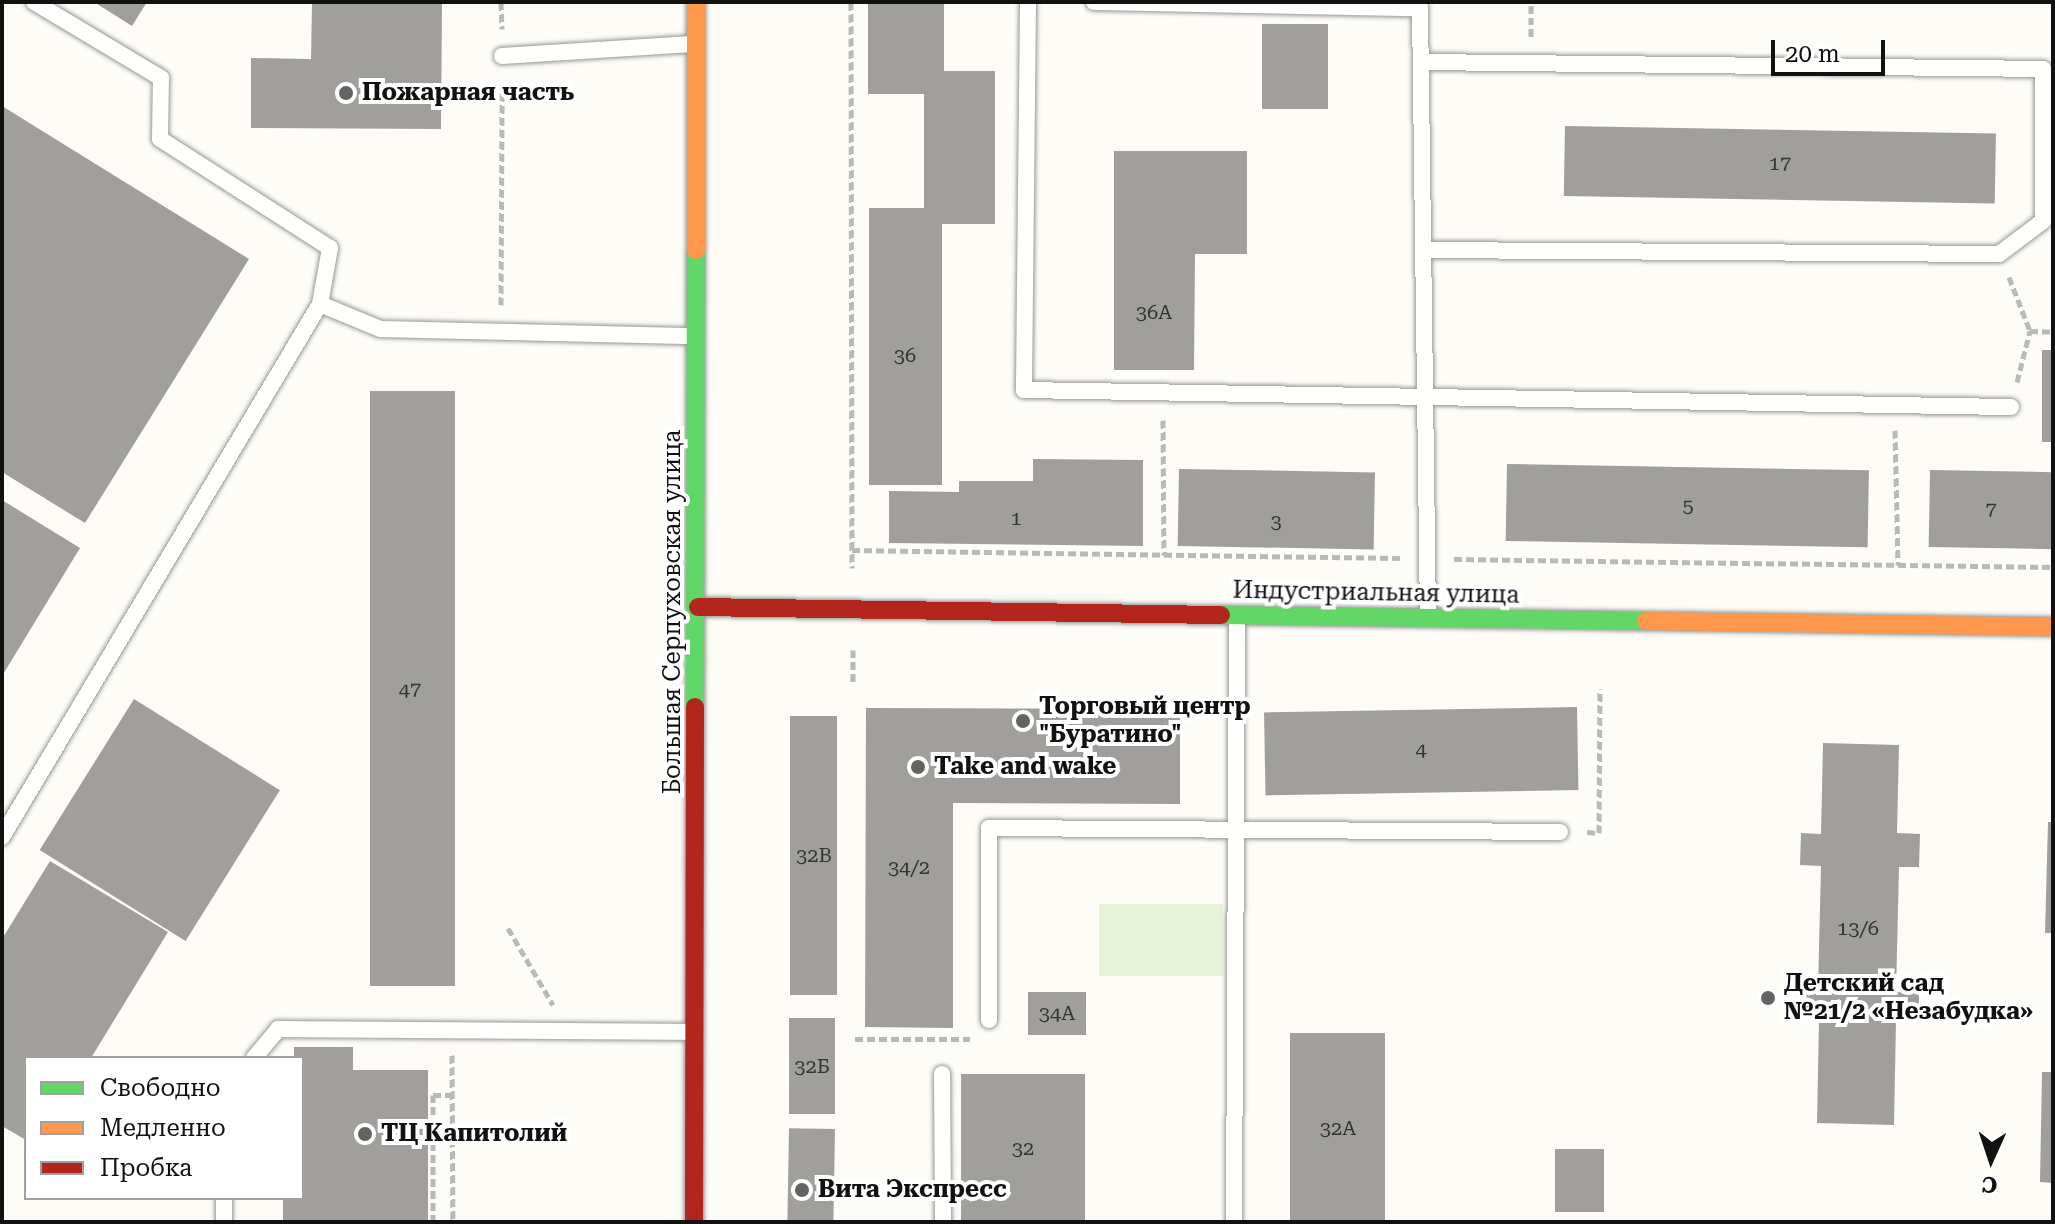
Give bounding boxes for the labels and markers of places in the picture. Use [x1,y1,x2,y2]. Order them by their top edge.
place label: Пожарная часть [362,79,574,107]
marker: Пожарная часть [337,84,355,102]
place label: Торговый центр "Буратино" [1039,693,1251,749]
marker: Торговый центр "Буратино" [1014,712,1032,730]
place label: Take and wake [934,753,1116,781]
marker: Take and wake [909,758,927,776]
place label: Детский сад №21/2 «Незабудка» [1784,970,2033,1026]
marker: Детский сад №21/2 «Незабудка» [1759,989,1777,1007]
place label: ТЦ Капитолий [381,1120,567,1148]
marker: ТЦ Капитолий [356,1125,374,1143]
place label: Вита Экспресс [818,1176,1007,1204]
marker: Вита Экспресс [793,1181,811,1199]

